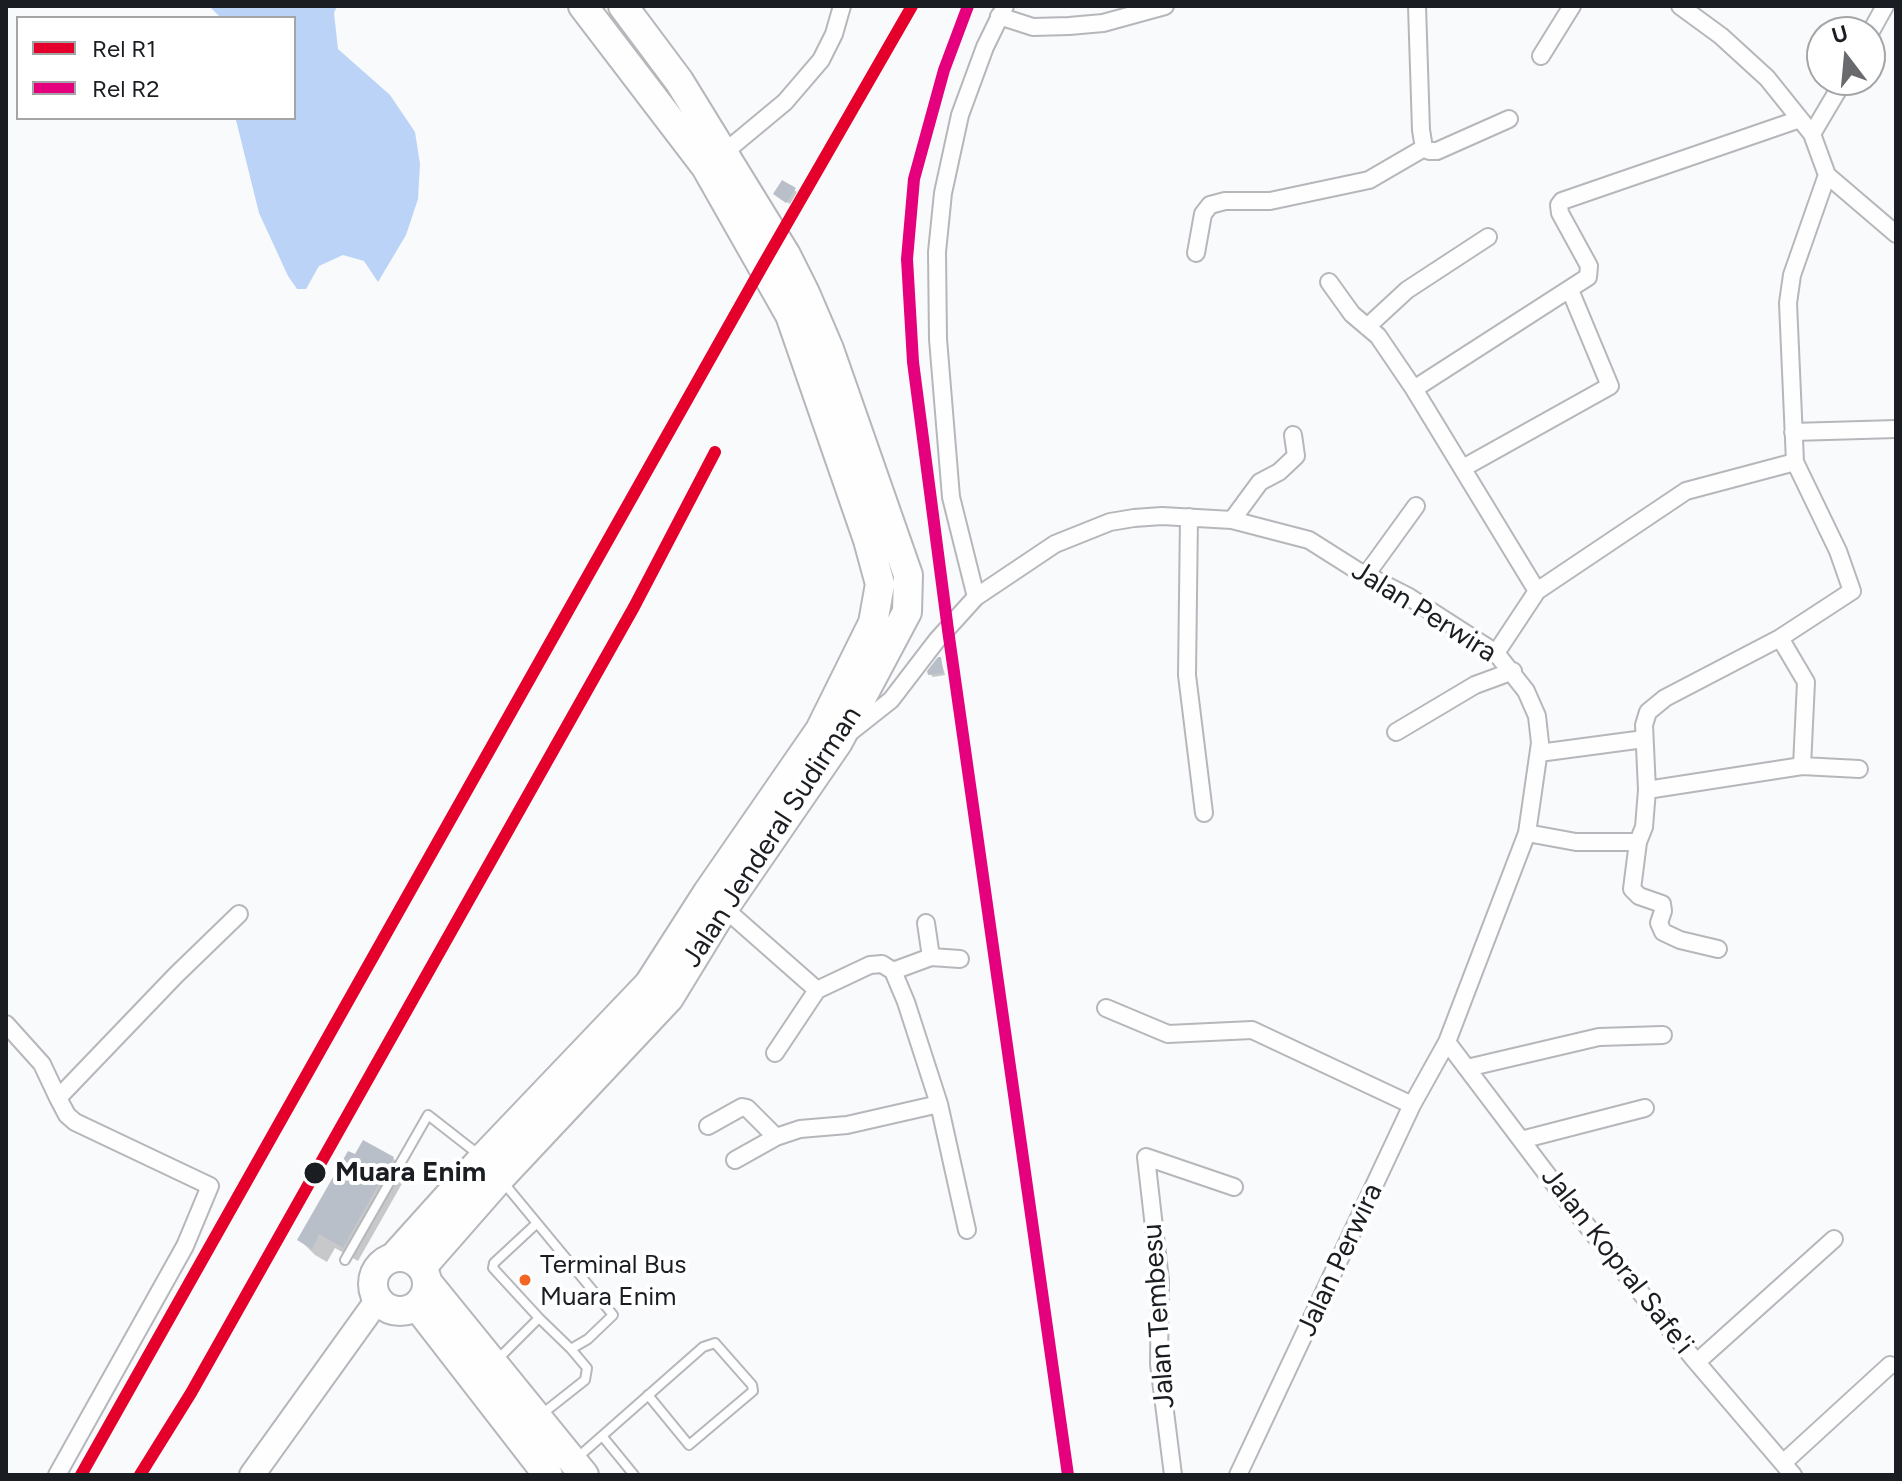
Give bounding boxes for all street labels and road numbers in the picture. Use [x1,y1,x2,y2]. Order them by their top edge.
street label: Jalan Perwira [1345,554,1503,670]
street label: Jalan Jenderal Sudirman [675,700,869,974]
street label: Jalan Kopral Safe'i [1534,1161,1700,1361]
street label: Jalan Perwira [1290,1178,1390,1342]
street label: Jalan Tembesu [1136,1223,1182,1409]

